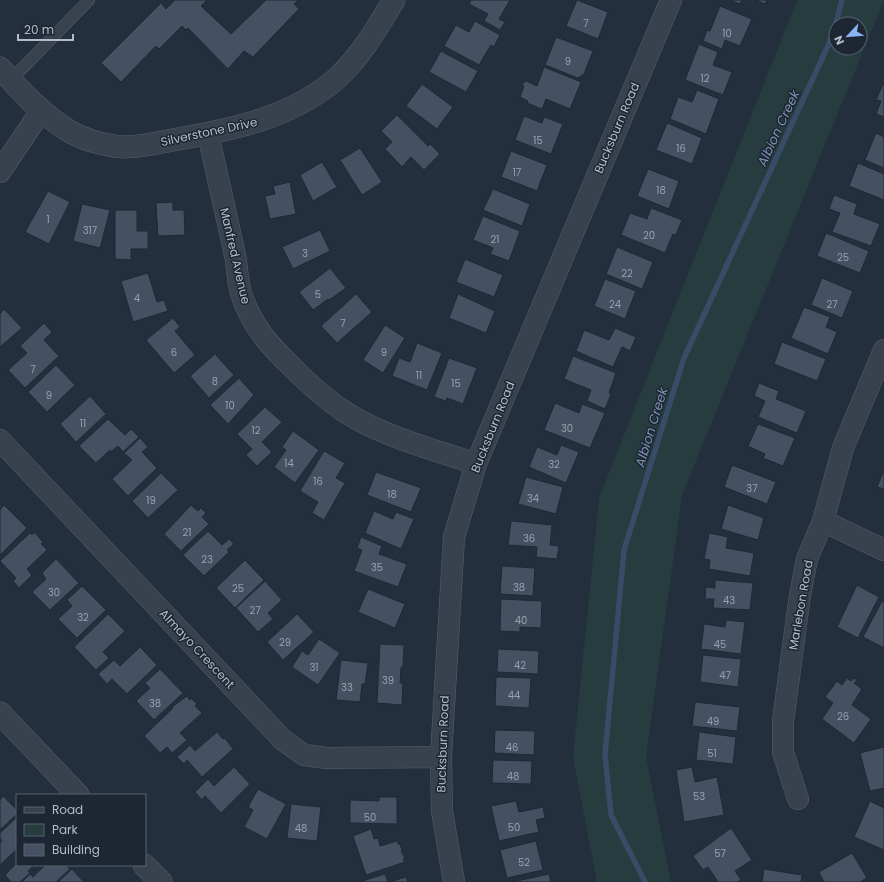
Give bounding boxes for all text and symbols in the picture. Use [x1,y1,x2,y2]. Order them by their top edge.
scale bar [18,16,73,42]
house number: 7 [583,16,589,31]
north arrow [828,16,868,56]
text: 20 m [24,21,54,38]
house number: 10 [722,26,732,41]
text: N [830,33,848,48]
house number: 9 [565,54,571,69]
house number: 12 [701,71,710,86]
street label: Bucksburn Road [590,80,643,176]
water label: Albion Creek [752,86,805,170]
street label: Silverstone Drive [159,113,259,150]
house number: 15 [533,133,543,148]
house number: 16 [676,141,686,156]
house number: 17 [513,165,522,180]
house number: 18 [656,183,666,198]
street label: Manfred Avenue [216,206,255,306]
house number: 1 [46,212,50,227]
house number: 317 [83,223,98,238]
house number: 20 [643,228,655,243]
house number: 21 [491,232,499,247]
house number: 3 [302,246,308,261]
house number: 25 [837,250,849,265]
house number: 22 [621,266,633,281]
house number: 5 [315,287,321,302]
house number: 4 [134,291,140,306]
house number: 24 [609,297,621,312]
house number: 27 [826,297,838,312]
house number: 7 [340,316,346,331]
house number: 6 [171,345,177,360]
house number: 9 [381,345,387,360]
house number: 7 [30,362,36,377]
house number: 11 [416,368,422,383]
house number: 8 [212,374,218,389]
house number: 15 [451,376,461,391]
street label: Bucksburn Road [466,379,519,475]
water label: Albion Creek [630,384,673,470]
house number: 9 [46,388,52,403]
house number: 10 [225,398,235,413]
house number: 11 [80,416,86,431]
house number: 30 [561,421,573,436]
house number: 12 [252,423,261,438]
house number: 14 [284,456,294,471]
house number: 32 [548,457,560,472]
house number: 16 [313,474,323,489]
house number: 37 [746,481,758,496]
house number: 18 [387,487,397,502]
house number: 34 [527,491,539,506]
house number: 19 [146,493,156,508]
house number: 21 [183,525,191,540]
house number: 36 [523,531,535,546]
house number: 23 [201,552,213,567]
street label: Marlebon Road [784,559,817,651]
house number: 35 [371,560,383,575]
house number: 38 [513,580,525,595]
house number: 25 [232,581,244,596]
house number: 30 [48,585,60,600]
house number: 43 [723,593,735,608]
house number: 27 [249,603,261,618]
street label: Almayo Crescent [156,605,239,692]
house number: 32 [77,610,89,625]
house number: 40 [515,613,527,628]
house number: 29 [279,635,291,650]
house number: 45 [714,637,726,652]
house number: 42 [514,658,526,673]
house number: 31 [309,660,319,675]
house number: 47 [719,668,731,683]
house number: 39 [382,673,394,688]
house number: 33 [341,680,353,695]
house number: 44 [508,688,520,703]
street label: Bucksburn Road [432,695,453,793]
house number: 38 [149,696,161,711]
house number: 26 [837,709,849,724]
house number: 49 [707,714,719,729]
house number: 46 [506,740,518,755]
house number: 51 [707,746,717,761]
house number: 48 [507,769,519,784]
house number: 53 [693,789,705,804]
legend [16,794,146,866]
text: Road [52,801,83,818]
house number: 50 [364,810,376,825]
house number: 50 [508,820,520,835]
text: Park [52,821,79,838]
house number: 48 [295,821,307,836]
text: Building [52,841,100,858]
house number: 57 [714,846,726,861]
house number: 52 [518,855,530,870]

